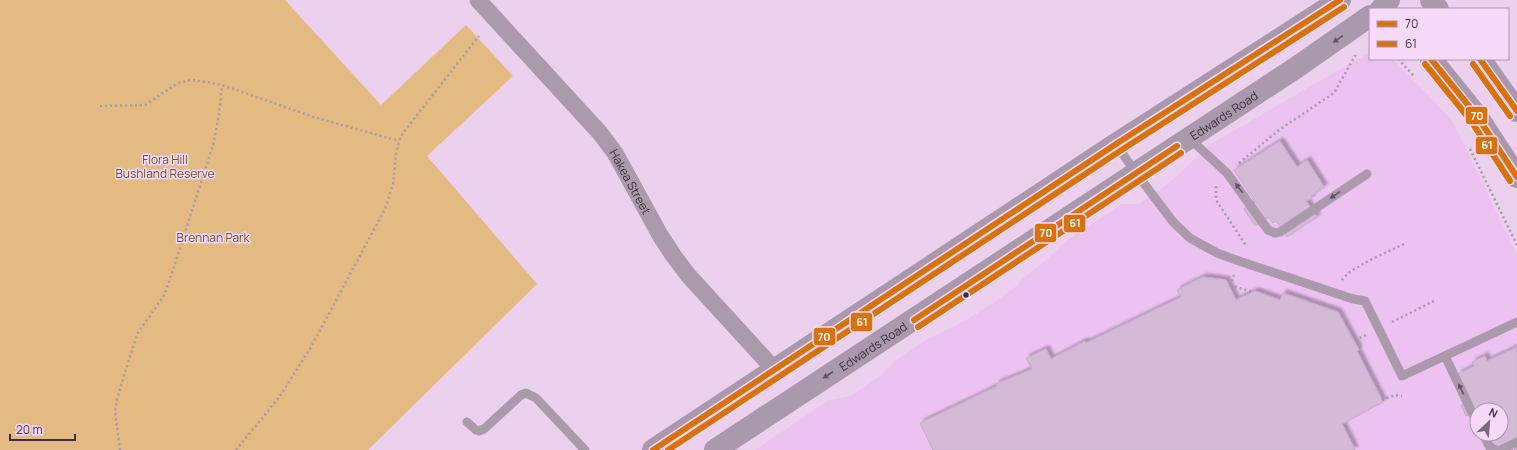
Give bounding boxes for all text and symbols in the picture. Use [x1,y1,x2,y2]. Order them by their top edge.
legend [1369,8,1509,60]
text: 70 [1405,15,1418,32]
one-way arrow [1333,35,1343,43]
text: 61 [1405,35,1417,52]
street label: Edwards Road [1186,87,1261,144]
line badge: 70 [1465,106,1488,125]
text: 70 [1470,108,1484,123]
line badge: 61 [1475,136,1498,155]
text: 61 [1481,137,1493,152]
street label: Hakea Street [606,146,656,217]
park label: Flora Hill Bushland Reserve [115,151,215,182]
one-way arrow [1235,183,1243,194]
one-way arrow [1330,191,1340,199]
line badge: 61 [1063,214,1086,233]
text: 61 [1069,215,1081,230]
line badge: 70 [1034,223,1057,243]
text: 70 [1039,225,1053,240]
park label: Brennan Park [177,229,250,246]
unlabelled marker [961,290,971,300]
line badge: 61 [850,312,873,332]
text: 61 [856,314,868,329]
street label: Edwards Road [836,318,910,375]
line badge: 70 [813,327,836,346]
text: 70 [817,329,831,344]
one-way arrow [823,371,834,379]
one-way arrow [1458,384,1464,395]
north arrow [1469,402,1509,442]
text: N [1487,404,1501,421]
scale bar [10,416,75,442]
text: 20 m [16,421,43,438]

